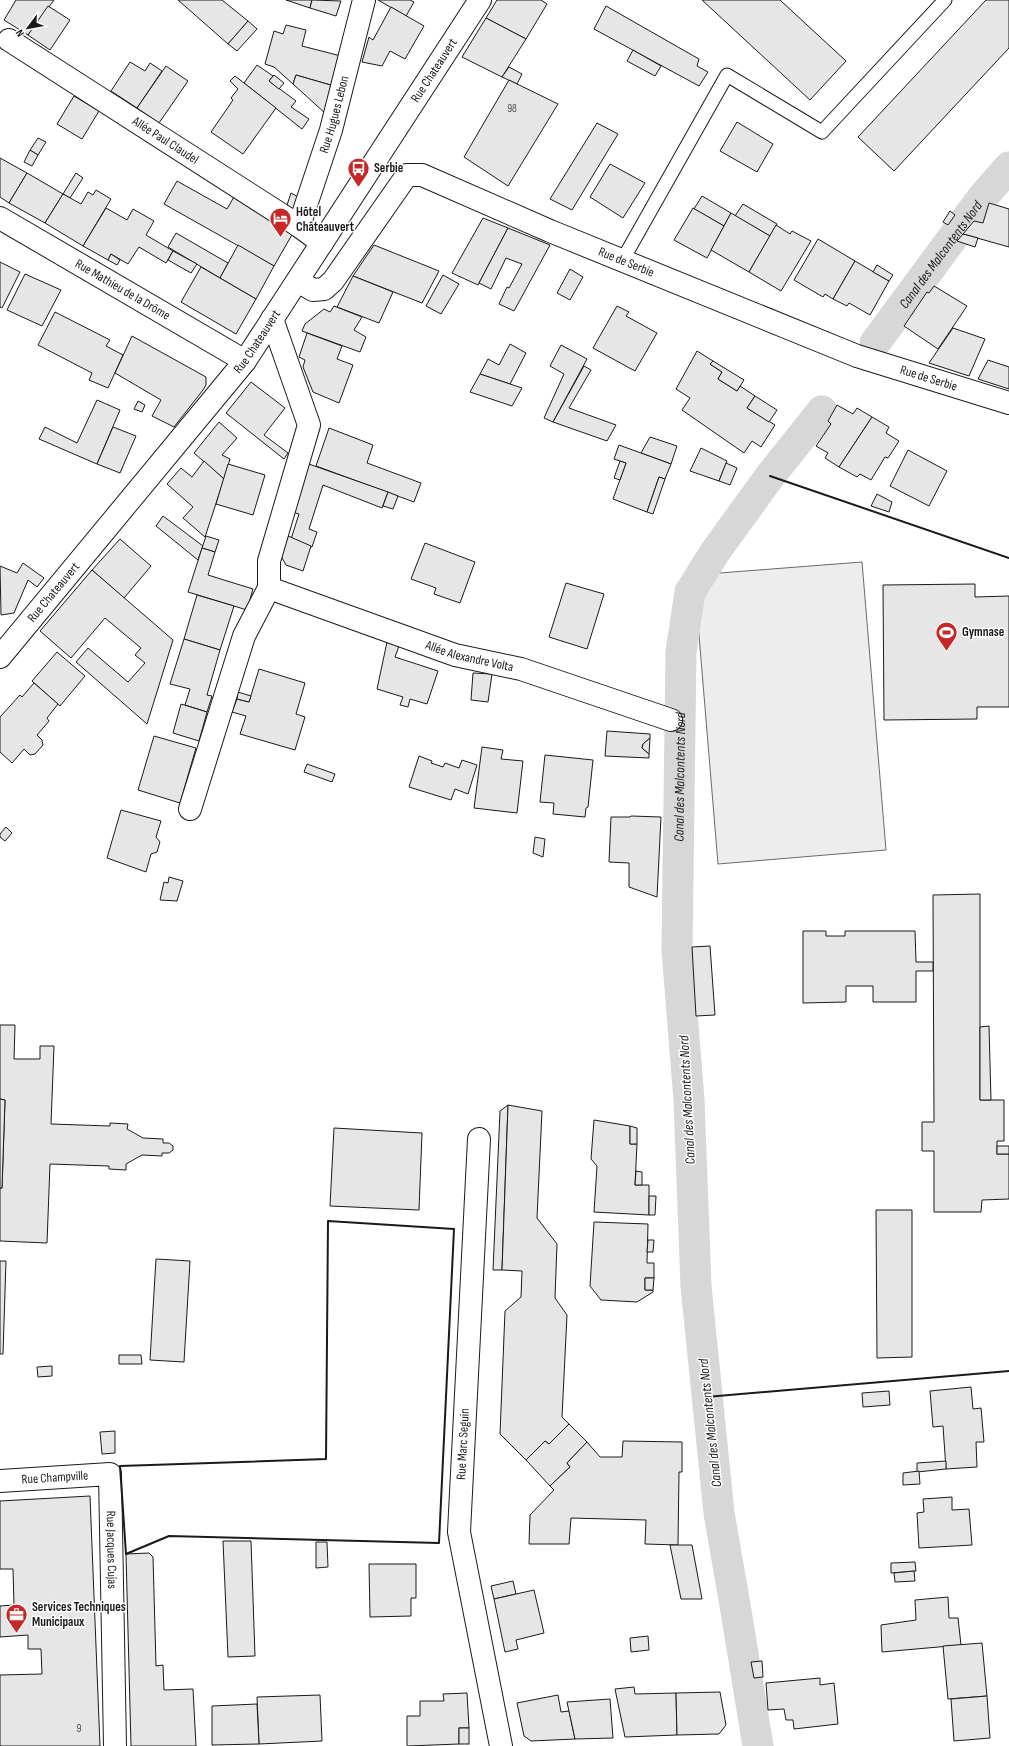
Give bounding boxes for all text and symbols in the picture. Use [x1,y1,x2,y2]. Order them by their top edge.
north arrow [8,8,48,48]
text: N [13,27,27,39]
street label: Rue Chateauvert [407,35,461,105]
street label: Rue Hugues Lebon [316,74,352,155]
house number: 98 [507,102,517,115]
street label: Allée Paul Claudel [129,113,202,168]
bus stop icon: Serbie [345,155,371,188]
place label: Serbie [374,160,404,176]
water label: Canal des Malcontents Nord [895,196,986,312]
place label: Hôtel Châteauvert [296,204,355,235]
hotel icon: Hôtel Châteauvert [268,206,294,239]
street label: Rue de Serbie [596,244,657,281]
street label: Rue Mathieu de la Drôme [72,256,173,324]
street label: Rue Chateauvert [230,307,284,377]
street label: Rue de Serbie [898,362,959,395]
street label: Rue Chateauvert [24,559,83,626]
sports icon: Gymnase [933,619,959,652]
place label: Gymnase [962,624,1005,640]
street label: Allée Alexandre Volta [422,637,515,675]
water label: Canal des Malcontents Nord [670,711,689,842]
water label: Canal des Malcontents Nord [675,1034,699,1165]
water label: Canal des Malcontents Nord [695,1357,725,1488]
street label: Rue Marc Seguin [453,1408,473,1480]
street label: Rue Champville [21,1467,89,1488]
street label: Rue Jacques Cujas [103,1511,120,1589]
place label: Services Techniques Municipaux [32,1599,126,1630]
office icon: Services Techniques Municipaux [4,1601,30,1634]
house number: 9 [77,1722,82,1735]

